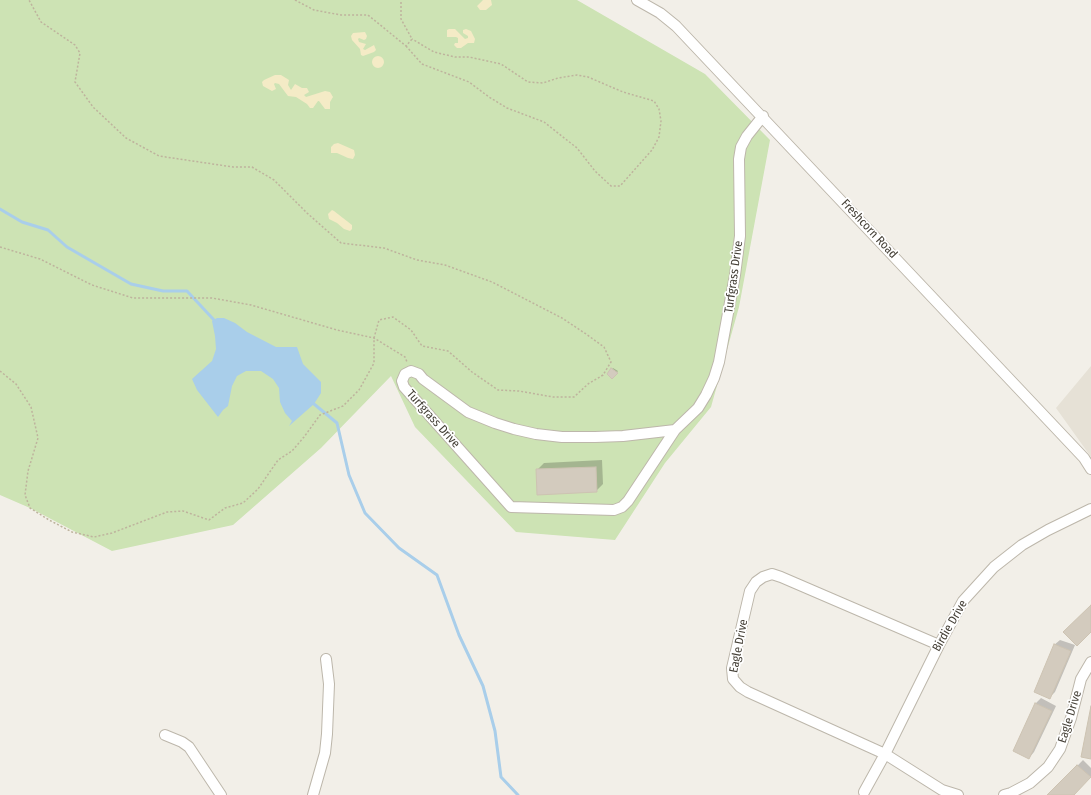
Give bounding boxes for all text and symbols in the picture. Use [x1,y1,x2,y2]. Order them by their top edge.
street label: Freshcorn Road [838,196,900,262]
street label: Turfgrass Drive [722,240,746,314]
street label: Turfgrass Drive [403,387,463,451]
street label: Birdie Drive [930,598,970,654]
street label: Eagle Drive [727,618,751,674]
street label: Eagle Drive [1055,689,1085,745]

